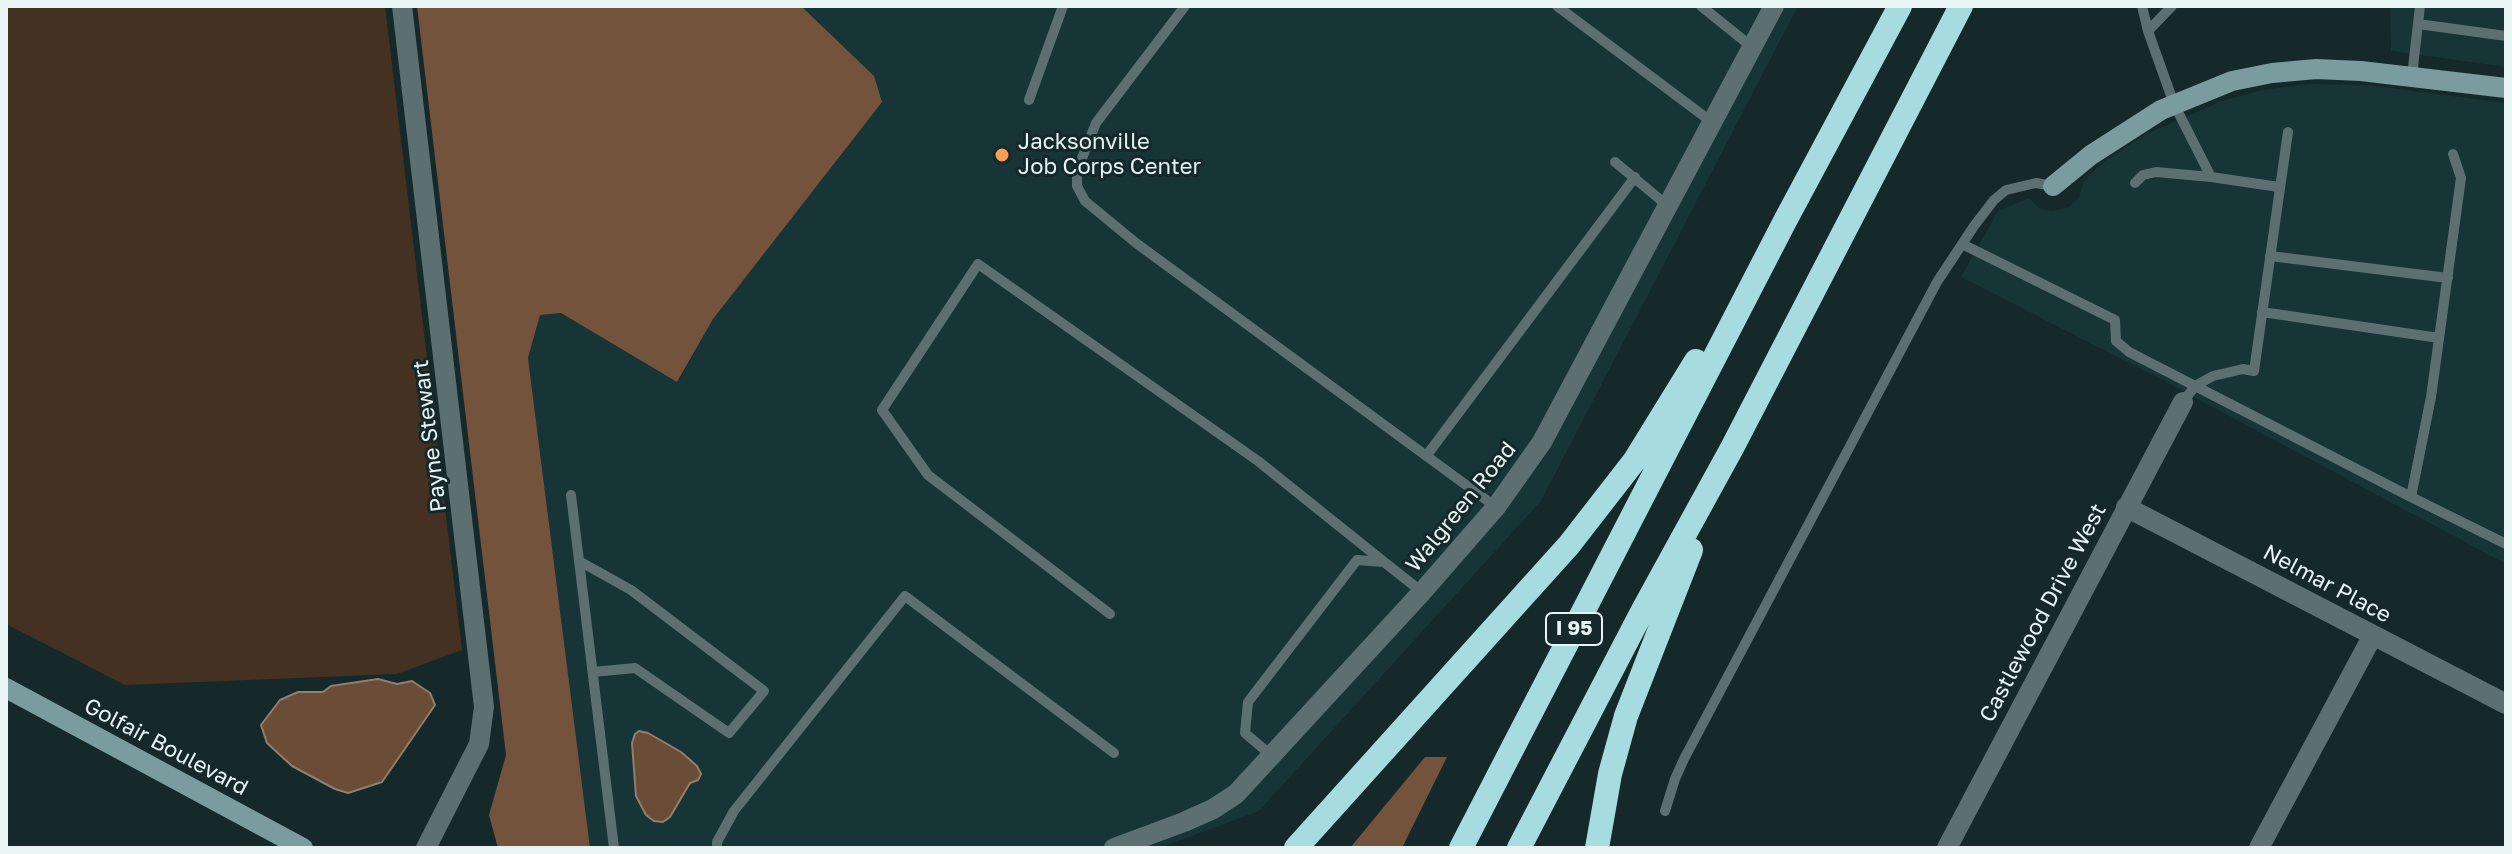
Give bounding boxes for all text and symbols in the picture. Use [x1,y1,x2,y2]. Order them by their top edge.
place label: Jacksonville Job Corps Center [1018,129,1201,180]
marker: Jacksonville Job Corps Center [993,146,1011,164]
street label: Payne Stewart [408,359,452,513]
street label: Walgreen Road [1400,437,1522,577]
street label: Castlewood Drive West [1974,499,2112,727]
street label: Nelmar Place [2258,539,2396,629]
road number: I 95 [1546,613,1602,645]
street label: Golfair Boulevard [80,693,252,801]

